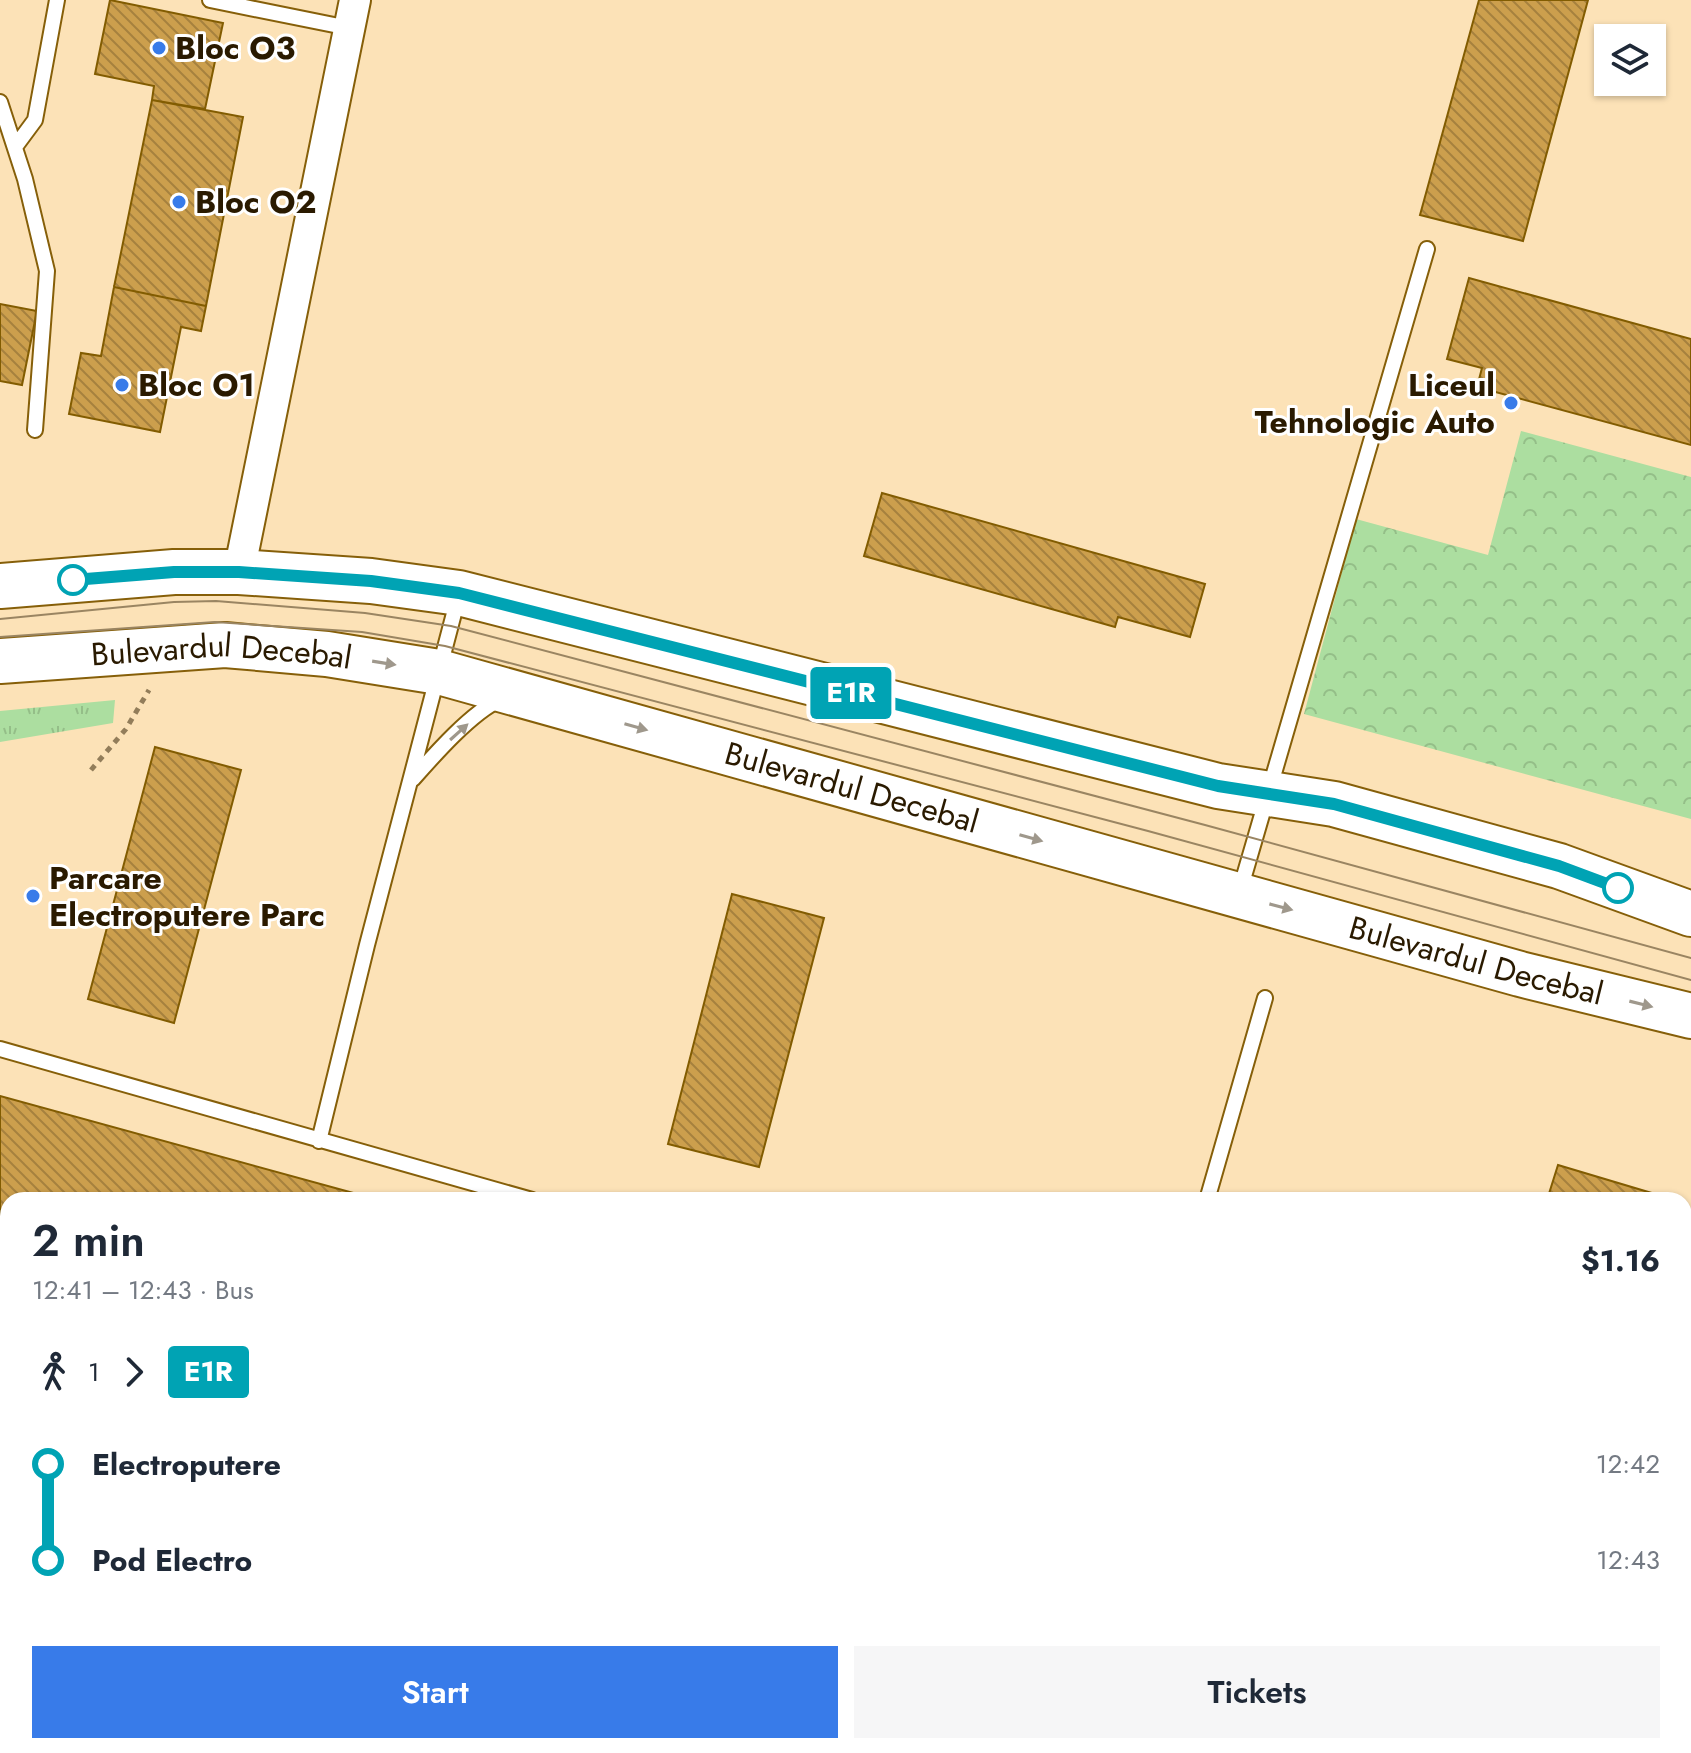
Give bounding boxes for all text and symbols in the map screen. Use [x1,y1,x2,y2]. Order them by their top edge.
map controls [1594,24,1666,96]
button: layers [1594,24,1666,96]
place label: Bloc O3 [175,25,295,71]
marker: Bloc O3 [150,39,168,57]
place label: Bloc O2 [195,179,316,225]
marker: Bloc O2 [170,193,188,211]
place label: Bloc O1 [138,362,255,408]
place label: Liceul Tehnologic Auto [1255,362,1495,445]
marker: Bloc O1 [113,376,131,394]
marker: Liceul Tehnologic Auto [1502,394,1520,412]
unlabelled marker [58,565,88,595]
street label: Bulevardul Decebal [89,622,355,681]
one-way arrow [372,657,397,670]
line badge: E1R [805,667,897,719]
text: E1R [826,672,876,713]
one-way arrow [624,721,648,734]
one-way arrow [448,724,468,741]
street label: Bulevardul Decebal [720,730,984,845]
one-way arrow [1019,832,1043,845]
place label: Parcare Electroputere Parc [49,855,325,938]
unlabelled marker [1603,873,1633,903]
marker: Parcare Electroputere Parc [24,887,42,905]
one-way arrow [1269,901,1294,913]
street label: Bulevardul Decebal [1344,904,1608,1017]
one-way arrow [1628,998,1653,1010]
text: 2 min [32,1209,145,1273]
text: $1.16 [1581,1239,1660,1282]
text: 12:41 – 12:43 · Bus [32,1271,254,1309]
icon: walk [32,1350,76,1394]
icon: forward [112,1350,156,1394]
text: E1R [184,1351,233,1392]
text: 1 [88,1353,100,1391]
text: Electroputere [92,1443,281,1486]
text: 12:42 [1596,1445,1660,1483]
text: Pod Electro [92,1539,252,1582]
text: 12:43 [1596,1541,1660,1579]
button: Start [32,1646,838,1738]
button: Tickets [854,1646,1660,1738]

